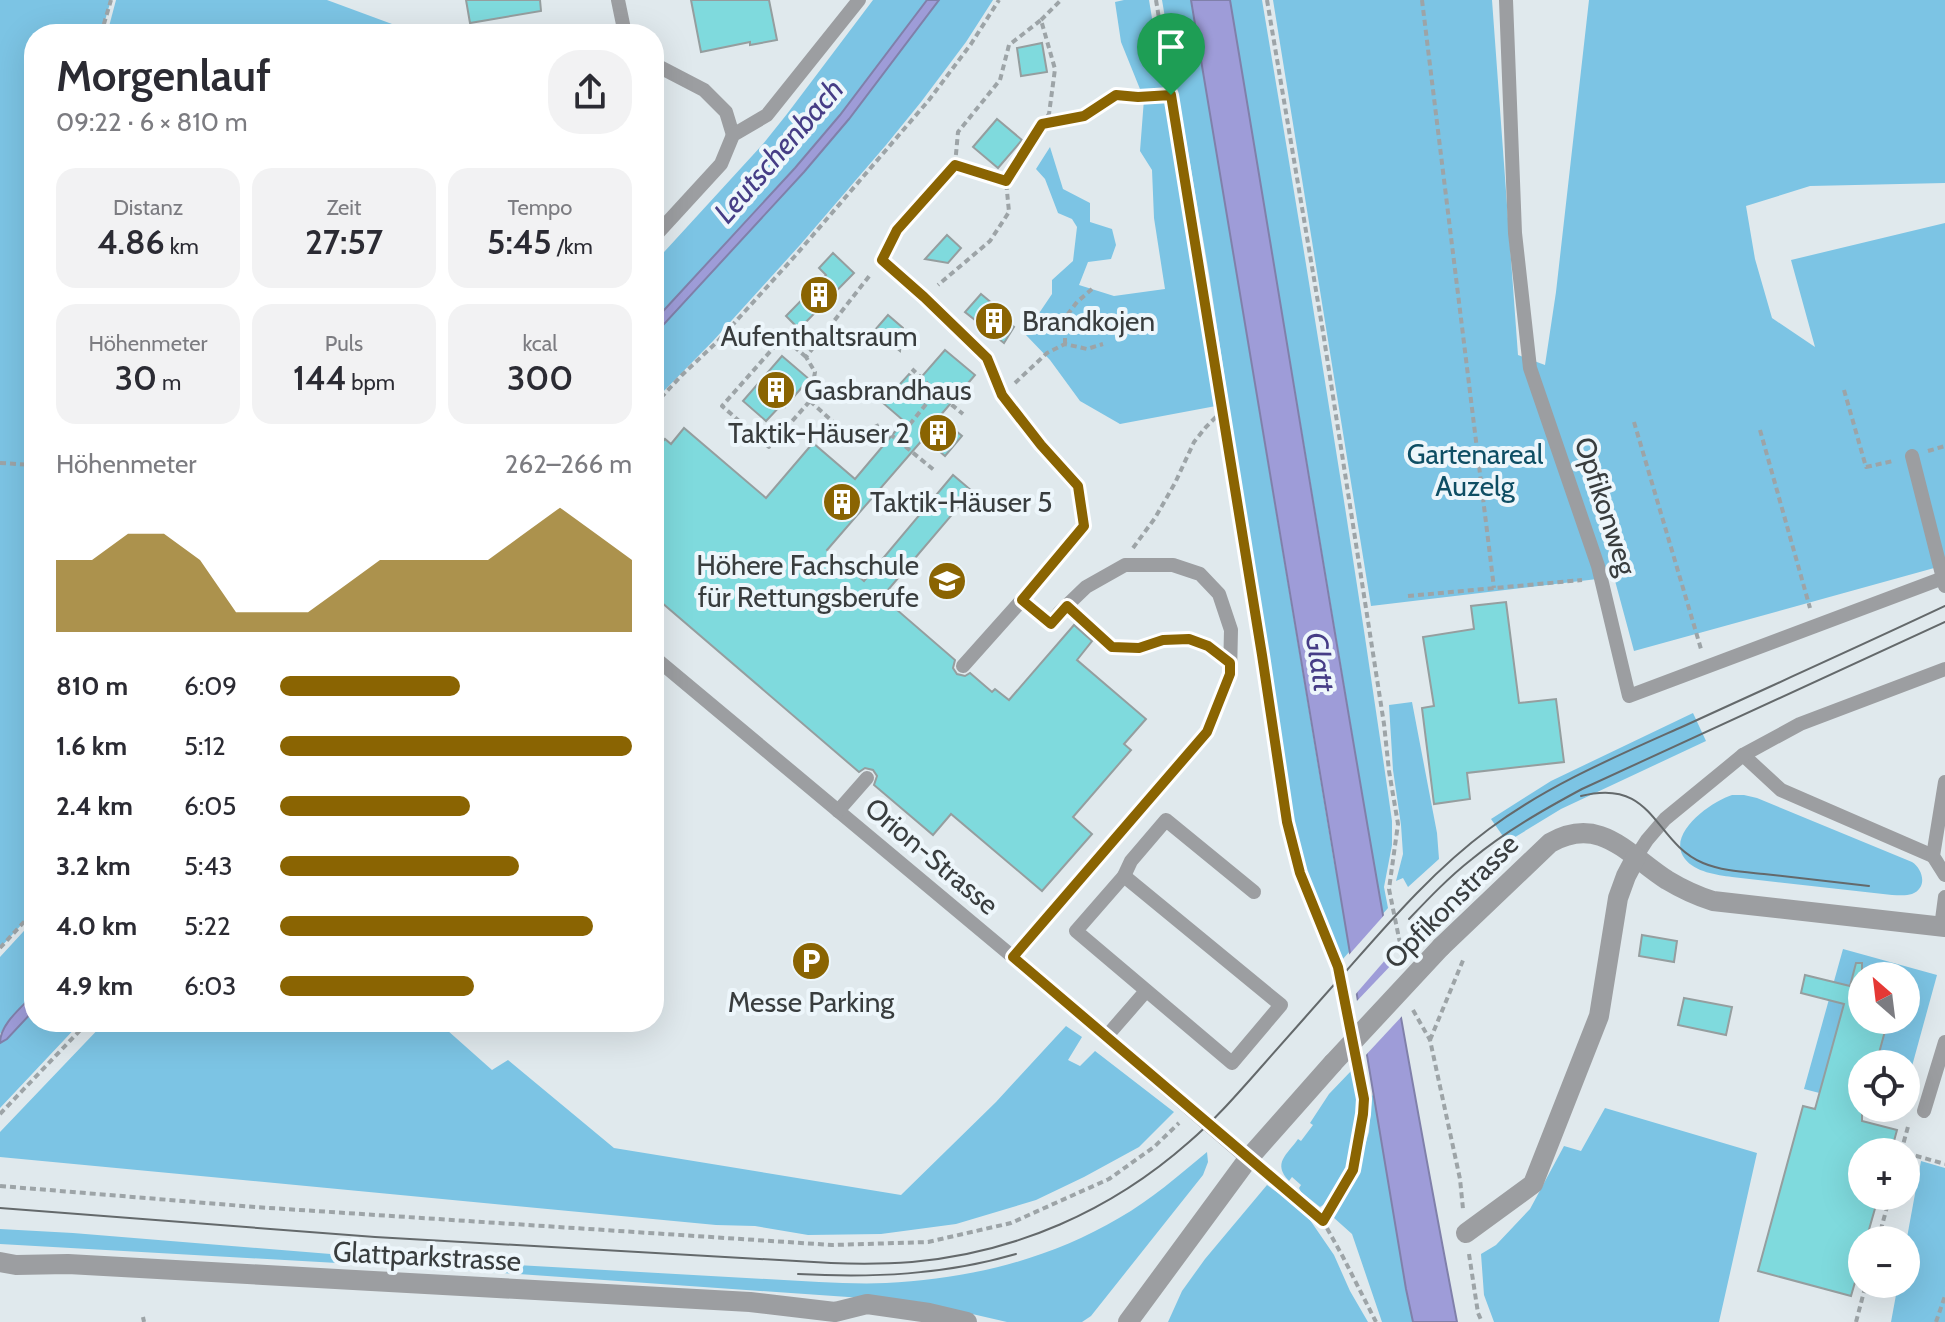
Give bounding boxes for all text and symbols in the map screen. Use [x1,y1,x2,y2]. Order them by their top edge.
pin [1137,13,1205,95]
icon: arrive [1149,25,1193,69]
text: Morgenlauf [56,49,271,102]
button: share [548,50,632,134]
water label: Leutschenbach [706,71,851,230]
text: 09:22 · 6 × 810 m [56,106,248,138]
text: Distanz [113,194,183,221]
text: Zeit [327,194,361,221]
text: Tempo [508,194,572,221]
text: 4.86 [97,221,165,263]
text: 27:57 [305,221,383,263]
text: 5:45 [487,221,552,263]
text: km [165,233,199,260]
text: /km [552,233,593,260]
building icon: Aufenthaltsraum [798,274,840,316]
building icon: Brandkojen [973,300,1015,342]
place label: Brandkojen [1022,304,1155,338]
place label: Aufenthaltsraum [720,319,918,353]
text: Höhenmeter [89,330,207,357]
text: Puls [325,330,363,357]
text: kcal [522,330,558,357]
text: 30 [115,357,157,399]
text: 144 [293,357,346,399]
text: 300 [507,357,573,399]
text: m [157,369,181,396]
text: bpm [346,369,395,396]
building icon: Gasbrandhaus [755,369,797,411]
place label: Gasbrandhaus [804,373,972,407]
building icon: Taktik-Häuser 2 [917,412,959,454]
place label: Taktik-Häuser 2 [728,416,910,450]
street label: Opfikonweg [1568,433,1645,580]
park label: Gartenareal Auzelg [1407,437,1544,503]
text: Höhenmeter [56,448,197,480]
text: 262–266 m [505,448,632,480]
building icon: Taktik-Häuser 5 [821,481,863,523]
place label: Taktik-Häuser 5 [870,485,1052,519]
place label: Höhere Fachschule für Rettungsberufe [696,548,919,614]
school or university icon: Höhere Fachschule für Rettungsberufe [926,560,968,602]
water label: Glatt [1298,630,1344,695]
text: 810 m [56,670,128,702]
text: 6:09 [184,670,237,702]
text: 1.6 km [56,730,127,762]
text: 5:12 [184,730,226,762]
text: 2.4 km [56,790,133,822]
text: 6:05 [184,790,236,822]
street label: Orion-Strasse [858,790,1006,922]
street label: Opfikonstrasse [1377,827,1525,975]
text: 3.2 km [56,850,131,882]
text: 5:43 [184,850,233,882]
text: 4.0 km [56,910,137,942]
text: 5:22 [184,910,231,942]
parking icon: Messe Parking [790,940,832,982]
north arrow [1848,962,1920,1034]
map controls [1848,962,1920,1298]
text: 4.9 km [56,970,133,1002]
text: 6:03 [184,970,236,1002]
place label: Messe Parking [728,985,895,1019]
button: locate [1848,1050,1920,1122]
button: + [1848,1138,1920,1210]
button: − [1848,1226,1920,1298]
street label: Glattparkstrasse [332,1234,522,1278]

